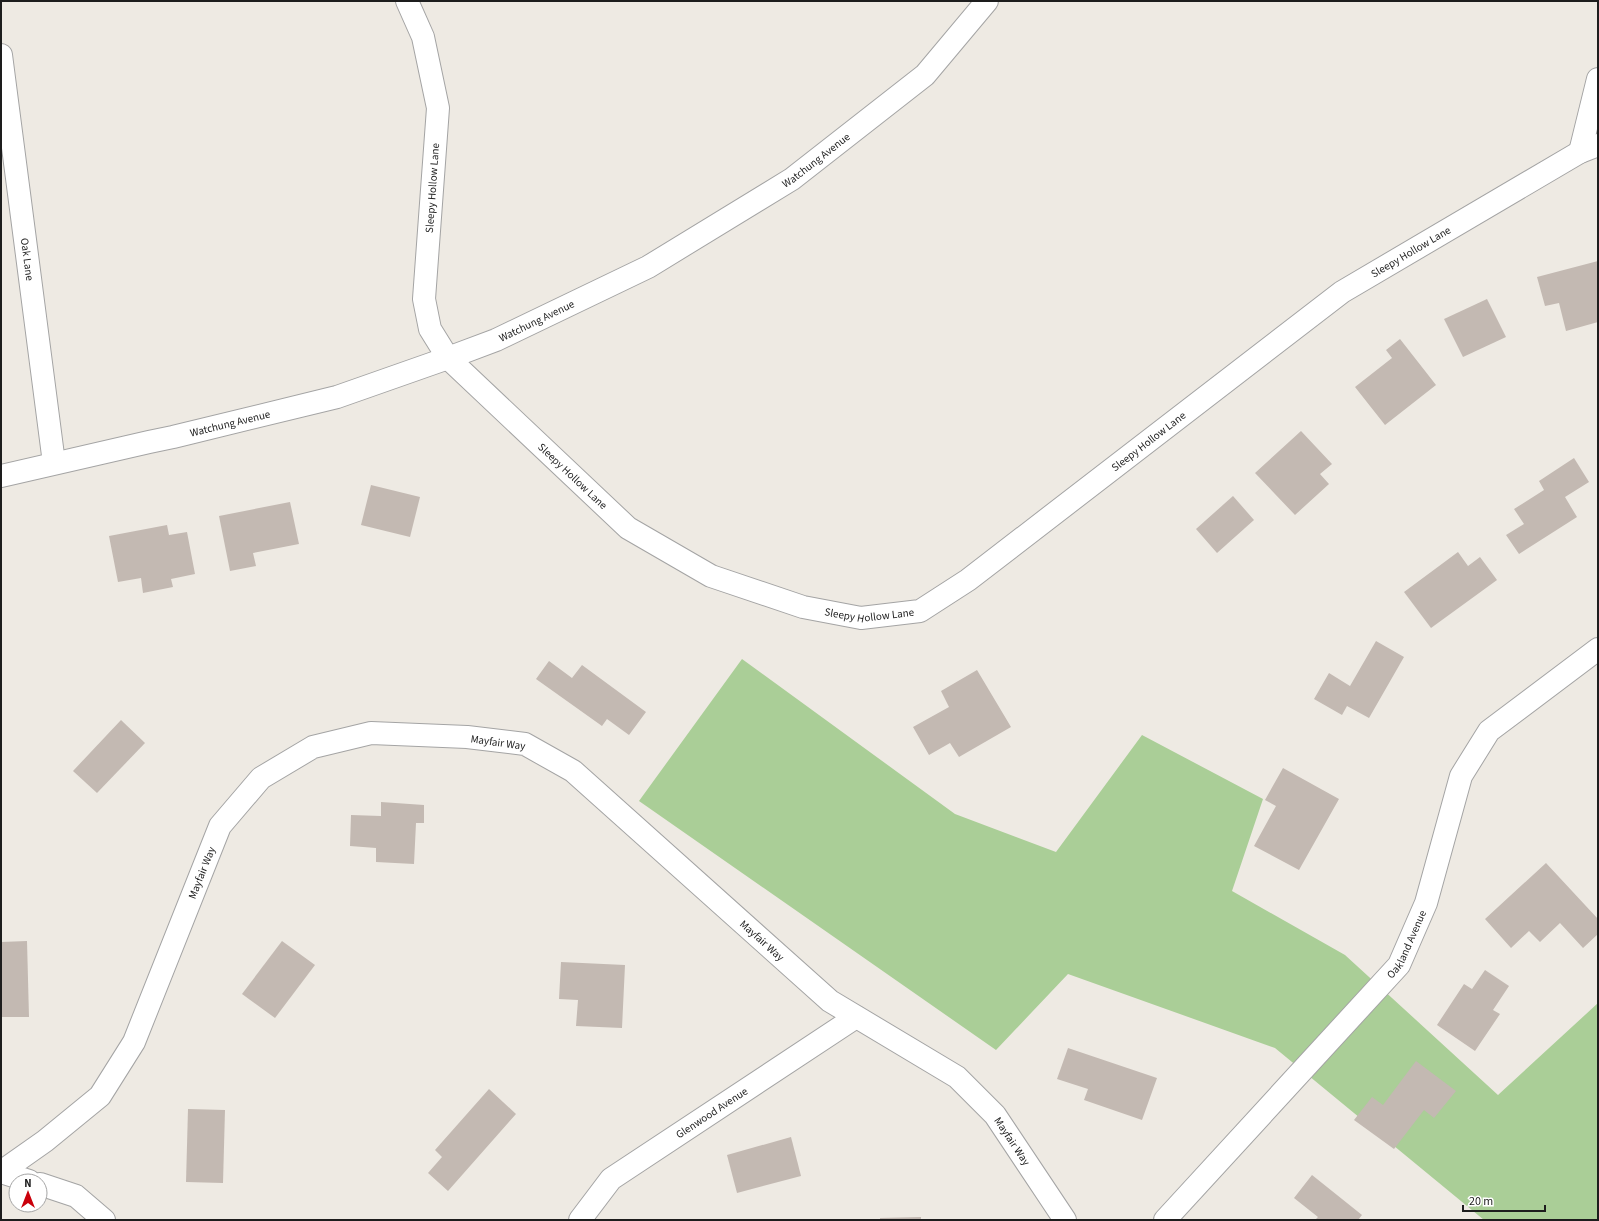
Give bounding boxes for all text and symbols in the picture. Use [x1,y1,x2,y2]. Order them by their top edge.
street label: Watchung Avenue [779,129,854,191]
street label: Sleepy Hollow Lane [422,142,443,234]
street label: Sleepy Hollow Lane [1368,222,1454,281]
street label: Oak Lane [17,237,37,282]
street label: Watchung Avenue [496,296,577,346]
street label: Watchung Avenue [188,406,272,441]
street label: Sleepy Hollow Lane [1108,408,1189,475]
street label: Sleepy Hollow Lane [535,440,611,513]
street label: Sleepy Hollow Lane [823,604,915,626]
street label: Mayfair Way [470,731,526,754]
street label: Mayfair Way [185,844,219,901]
street label: Oakland Avenue [1383,907,1430,982]
street label: Mayfair Way [736,917,787,965]
street label: Glenwood Avenue [673,1083,751,1142]
street label: Mayfair Way [990,1114,1033,1168]
north arrow [8,1173,48,1213]
text: N [24,1176,32,1191]
scale bar [1463,1187,1545,1213]
text: 20 m [1469,1193,1493,1210]

